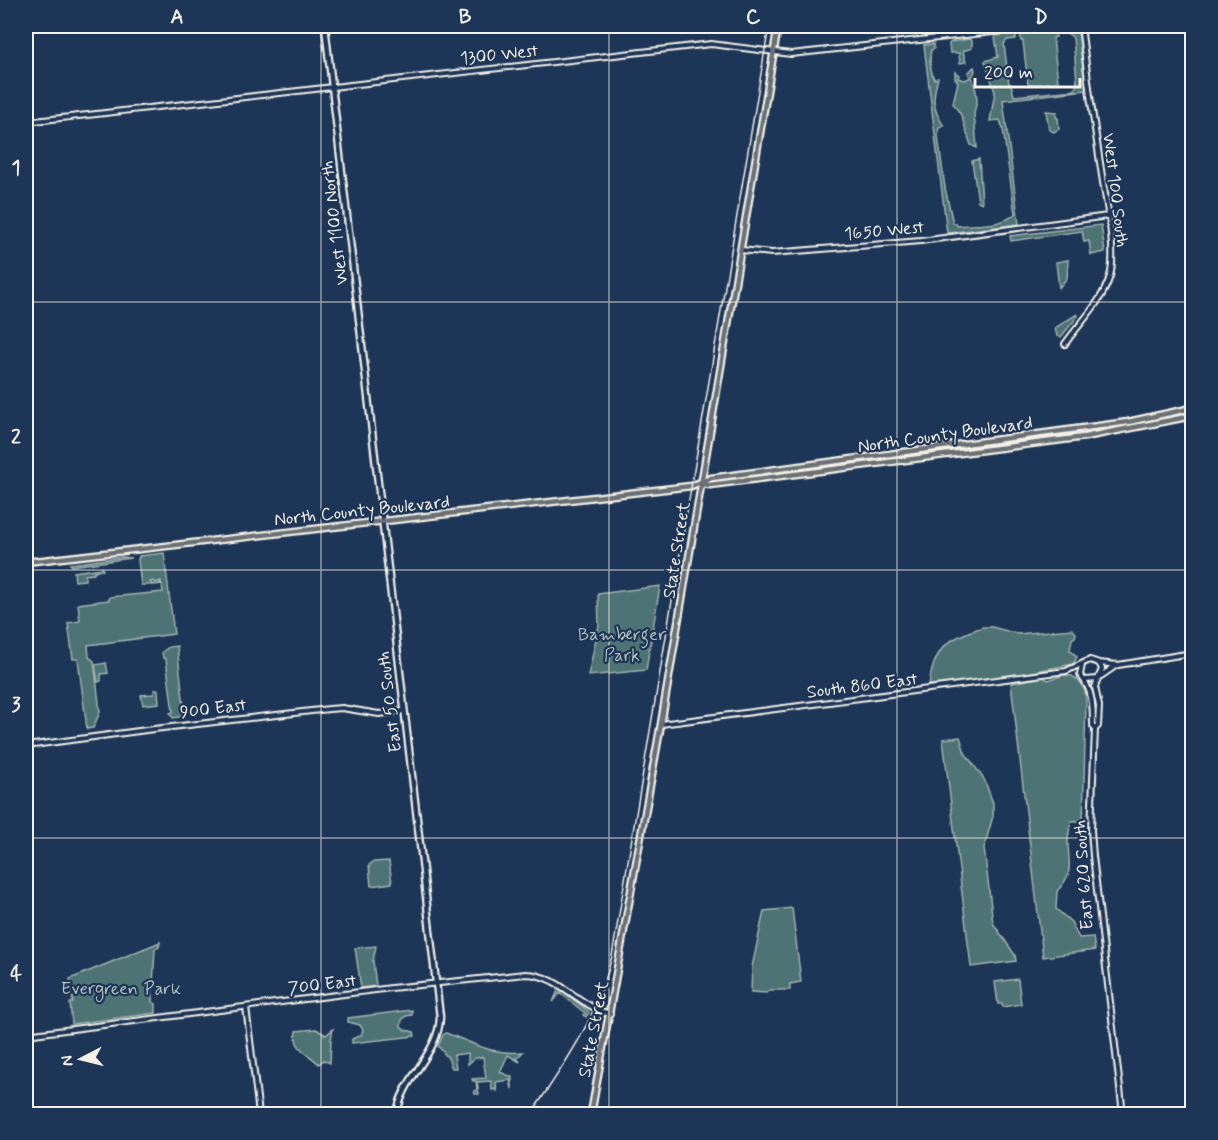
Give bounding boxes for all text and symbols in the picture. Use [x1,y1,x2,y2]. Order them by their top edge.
text: A [170,4,184,31]
text: B [459,4,472,31]
text: C [746,4,761,31]
text: D [1034,4,1048,31]
street label: 1300 West [459,39,540,71]
scale bar [975,51,1080,89]
text: 200 m [984,61,1033,85]
street label: West 100 South [1096,132,1134,249]
text: 1 [12,155,20,182]
street label: West 1100 North [315,159,355,286]
street label: 1650 West [843,216,925,246]
street label: North County Boulevard [856,411,1034,459]
text: 2 [11,424,21,451]
street label: North County Boulevard [273,490,451,532]
street label: State Street [657,500,697,600]
park label: Bamberger Park [578,623,667,668]
street label: East 50 South [372,650,408,754]
street label: South 860 East [805,667,919,705]
text: 3 [11,692,21,719]
street label: 900 East [179,693,248,725]
street label: East 620 South [1068,819,1100,931]
text: 4 [10,961,22,988]
street label: 700 East [287,969,358,1001]
park label: Evergreen Park [61,977,181,1002]
street label: State Street [573,978,615,1080]
north arrow [51,1029,111,1089]
text: N [57,1054,79,1067]

